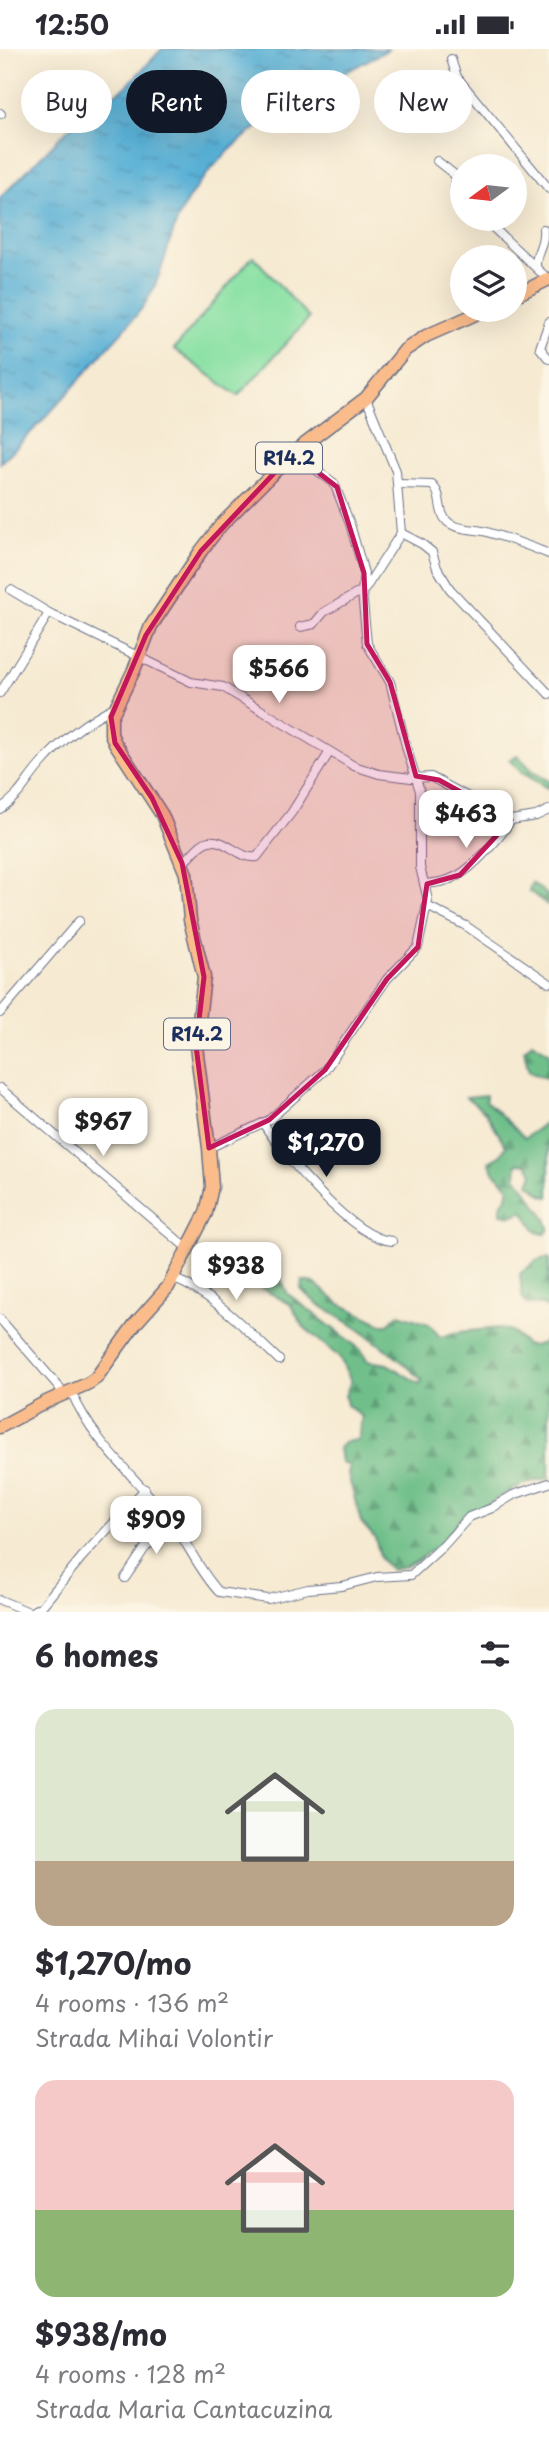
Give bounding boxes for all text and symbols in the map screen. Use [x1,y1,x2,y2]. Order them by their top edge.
text: 12:50 [35,5,109,44]
chip: Buy [21,70,112,133]
chip: Rent [126,70,227,133]
chip: Filters [241,70,360,133]
chip: New [374,70,472,133]
north arrow [450,154,527,231]
map controls [450,154,527,322]
button: layers [450,245,527,322]
road number: R14.2 [256,443,322,473]
pin: $566 [238,645,320,705]
text: $566 [249,650,309,685]
pin: $463 [425,791,507,850]
text: $463 [435,795,497,830]
road number: R14.2 [164,1019,230,1050]
pin: $967 [62,1099,144,1158]
text: $967 [75,1103,131,1138]
pin: $1,270 [269,1119,383,1179]
text: $1,270 [288,1124,364,1159]
pin: $938 [195,1243,277,1302]
text: $938 [207,1247,265,1282]
pin: $909 [115,1497,197,1556]
text: $909 [126,1501,186,1536]
text: 6 homes [35,1632,158,1677]
icon: filters [476,1635,514,1673]
icon: home [212,1754,338,1880]
text: $1,270/mo [35,1940,191,1985]
text: 4 rooms · 136 m² [35,1985,229,2020]
text: Strada Mihai Volontir [35,2020,273,2055]
icon: home [212,2125,338,2251]
text: $938/mo [35,2311,167,2356]
text: 4 rooms · 128 m² [35,2356,226,2391]
text: Strada Maria Cantacuzina [35,2391,332,2426]

